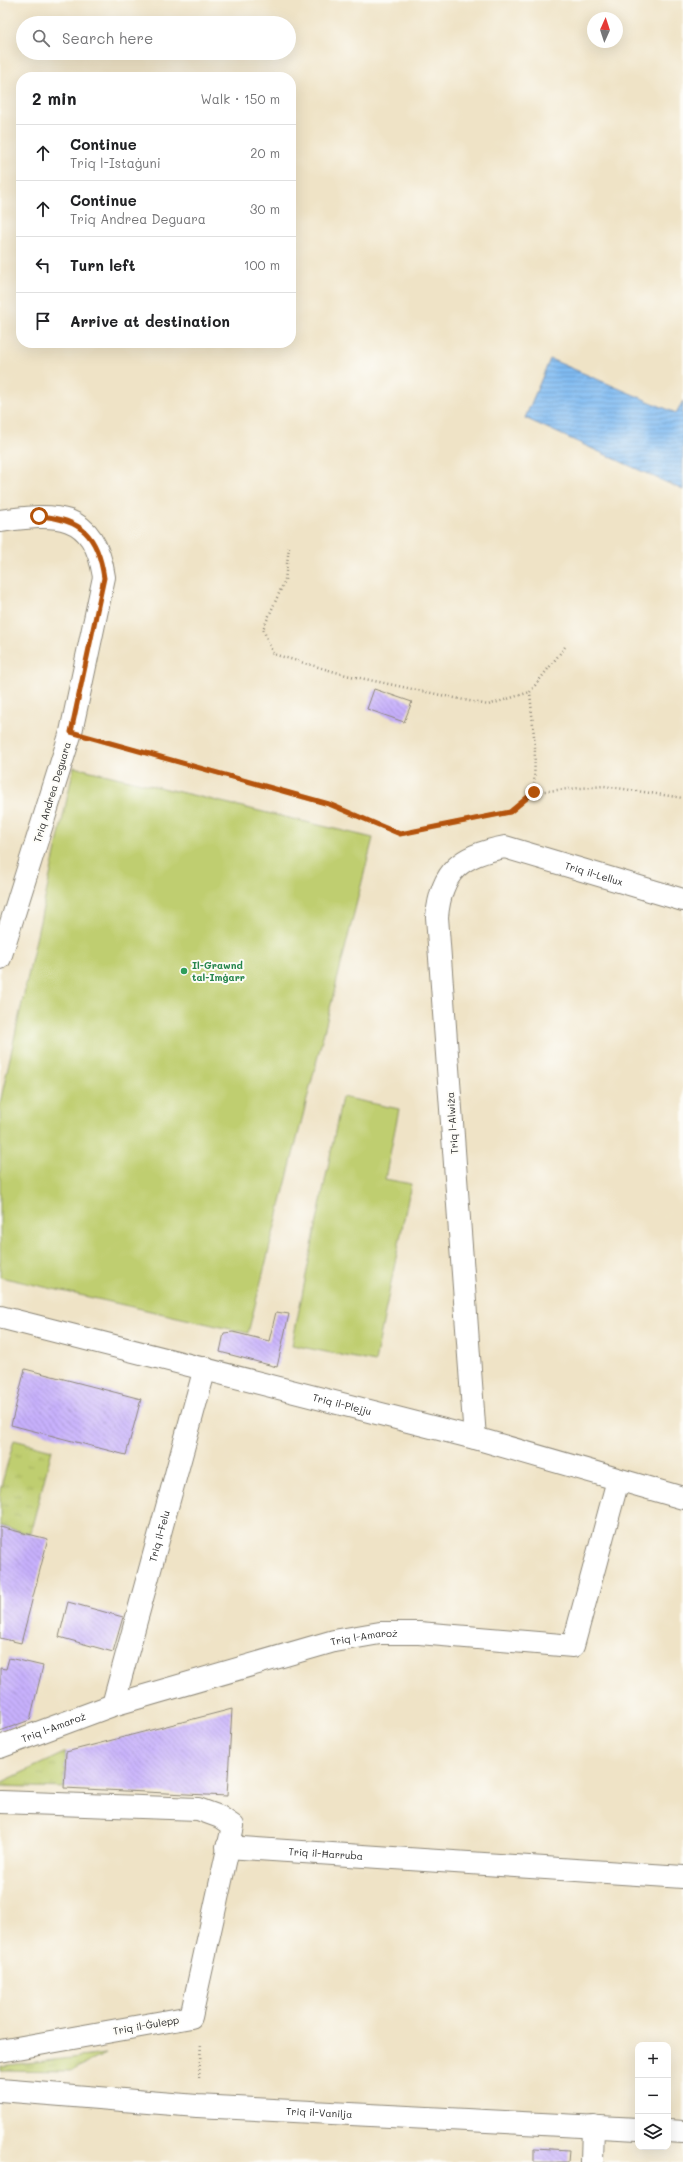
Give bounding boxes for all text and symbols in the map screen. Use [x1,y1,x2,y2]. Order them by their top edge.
north arrow [587,12,623,48]
search box [16,16,296,60]
icon: search [30,27,52,49]
text: Search here [62,28,153,48]
text: 2 min [32,87,77,109]
text: Walk · 150 m [200,90,280,107]
text: Continue [70,134,137,154]
icon: ahead [32,142,54,164]
text: 20 m [250,144,280,161]
text: Triq l-Istaġuni [70,154,161,171]
text: Continue [70,190,137,210]
icon: ahead [32,198,54,220]
text: 30 m [250,200,280,217]
text: Triq Andrea Deguara [70,210,206,227]
icon: left [32,254,54,276]
text: Turn left [70,255,135,275]
text: 100 m [244,256,280,273]
icon: arrive [32,310,54,332]
text: Arrive at destination [70,311,230,331]
route start [30,507,48,525]
street label: Triq Andrea Deguara [30,740,74,844]
route end [525,783,543,801]
street label: Triq il-Lellux [563,858,625,889]
place label: Il-Grawnd tal-Imġarr [192,958,245,984]
marker: Il-Grawnd tal-Imġarr [179,966,189,976]
street label: Triq l-Alwiża [443,1092,461,1154]
street label: Triq il-Plejju [311,1390,373,1418]
street label: Triq il-Felu [145,1509,173,1564]
street label: Triq l-Amaroż [329,1626,398,1649]
street label: Triq l-Amaroż [19,1709,88,1745]
street label: Triq il-Ħarruba [288,1844,364,1863]
street label: Triq il-Ġulepp [112,2012,180,2038]
map controls [635,2042,671,2150]
button: + [635,2042,671,2078]
button: − [635,2078,671,2114]
street label: Triq il-Vanilja [286,2104,353,2121]
button: layers [635,2114,671,2150]

